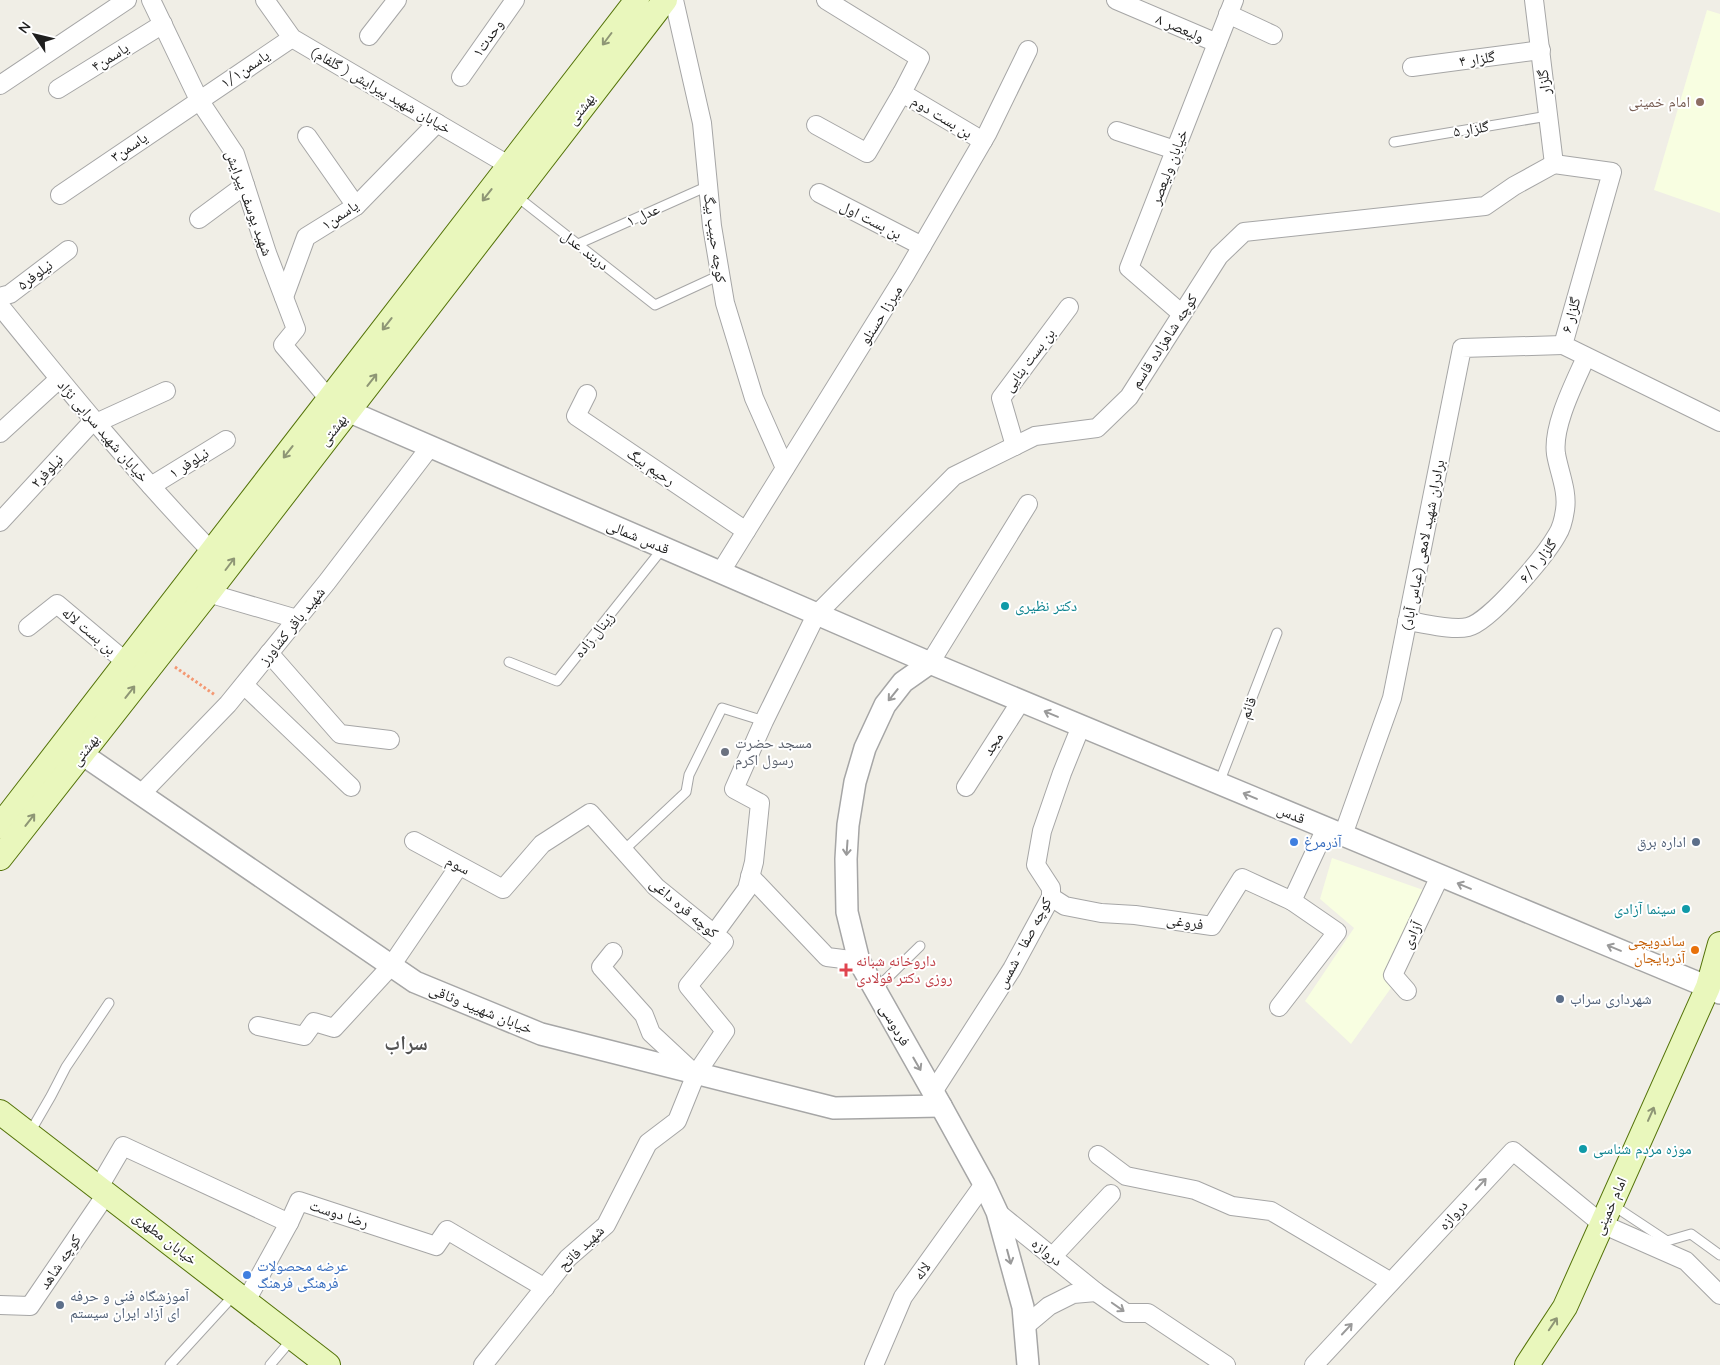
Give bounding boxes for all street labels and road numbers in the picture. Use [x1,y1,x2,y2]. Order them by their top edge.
street label: ولیعصر ۸ [1153,9,1207,46]
street label: وحدت۱ [468,15,507,60]
street label: یاسمن۴ [88,38,133,76]
street label: خیابان شهید پیرایش ( گلفام) [307,42,455,139]
street label: یاسمن۱/۱ [217,45,274,93]
street label: گلزار ۴ [1458,47,1497,70]
street label: گلزار [1532,68,1555,97]
street label: بهشتی [562,89,600,129]
street label: بن بست دوم [908,91,976,143]
street label: گلزار ۵ [1452,116,1491,141]
street label: خیابان ولیعصر [1145,126,1193,208]
street label: یاسمن۳ [107,127,152,167]
street label: شهید یوسف پیرایش [221,147,277,259]
street label: کوچه حبیب بیگ [700,192,731,284]
street label: یاسمن۱ [318,195,363,235]
street label: بن بست اول [837,196,905,244]
street label: عدل ۱ [623,199,663,231]
street label: دربند عدل [557,225,613,275]
street label: نیلوفر۵ [13,255,56,294]
street label: میرزا حسنلو [855,281,906,348]
street label: کوچه شاهزاده قاسم [1126,290,1202,392]
street label: گلزار ۶ [1556,295,1585,335]
street label: بن بست بنایی [998,324,1060,396]
street label: خیابان شهید سرابی نژاد [53,375,153,487]
street label: بهشتی [314,410,352,450]
street label: نیلوفر ۱ [165,443,212,482]
street label: رحیم بیگ [623,444,679,490]
street label: نیلوفر۲ [26,450,67,492]
street label: برادران شهید لامعی (عباس آباد) [1397,458,1449,632]
street label: قدس شمالی [604,515,672,559]
street label: گلزار ۶/۱ [1515,535,1561,587]
street label: شهید باقر کشاورز [254,583,329,669]
street label: بن بست لاله [58,602,120,660]
street label: زینال زاده [569,608,619,662]
street label: قائم [1235,694,1261,722]
street label: مجد [978,728,1007,759]
street label: بهشتی [66,730,104,770]
street label: قدس [1274,799,1308,829]
street label: سوم [443,850,474,880]
street label: کوچه قره داغی [645,873,723,943]
street label: کوچه صفا - شمس [992,894,1056,992]
street label: فروغی [1165,910,1205,934]
street label: آزادی [1397,917,1428,952]
street label: خیابان شهیید وثاقی [426,979,536,1039]
street label: فردوسی [875,1000,915,1050]
street label: امام خمینی [1588,1174,1632,1238]
street label: رضا دوست [307,1195,371,1232]
street label: دروازه [1434,1196,1471,1234]
street label: خیابان مطهری [129,1206,202,1270]
street label: شهید فاتح [553,1221,609,1275]
street label: کوچه شاهد [34,1231,85,1293]
street label: دروازه [1028,1233,1067,1270]
street label: لاله [909,1258,934,1283]

